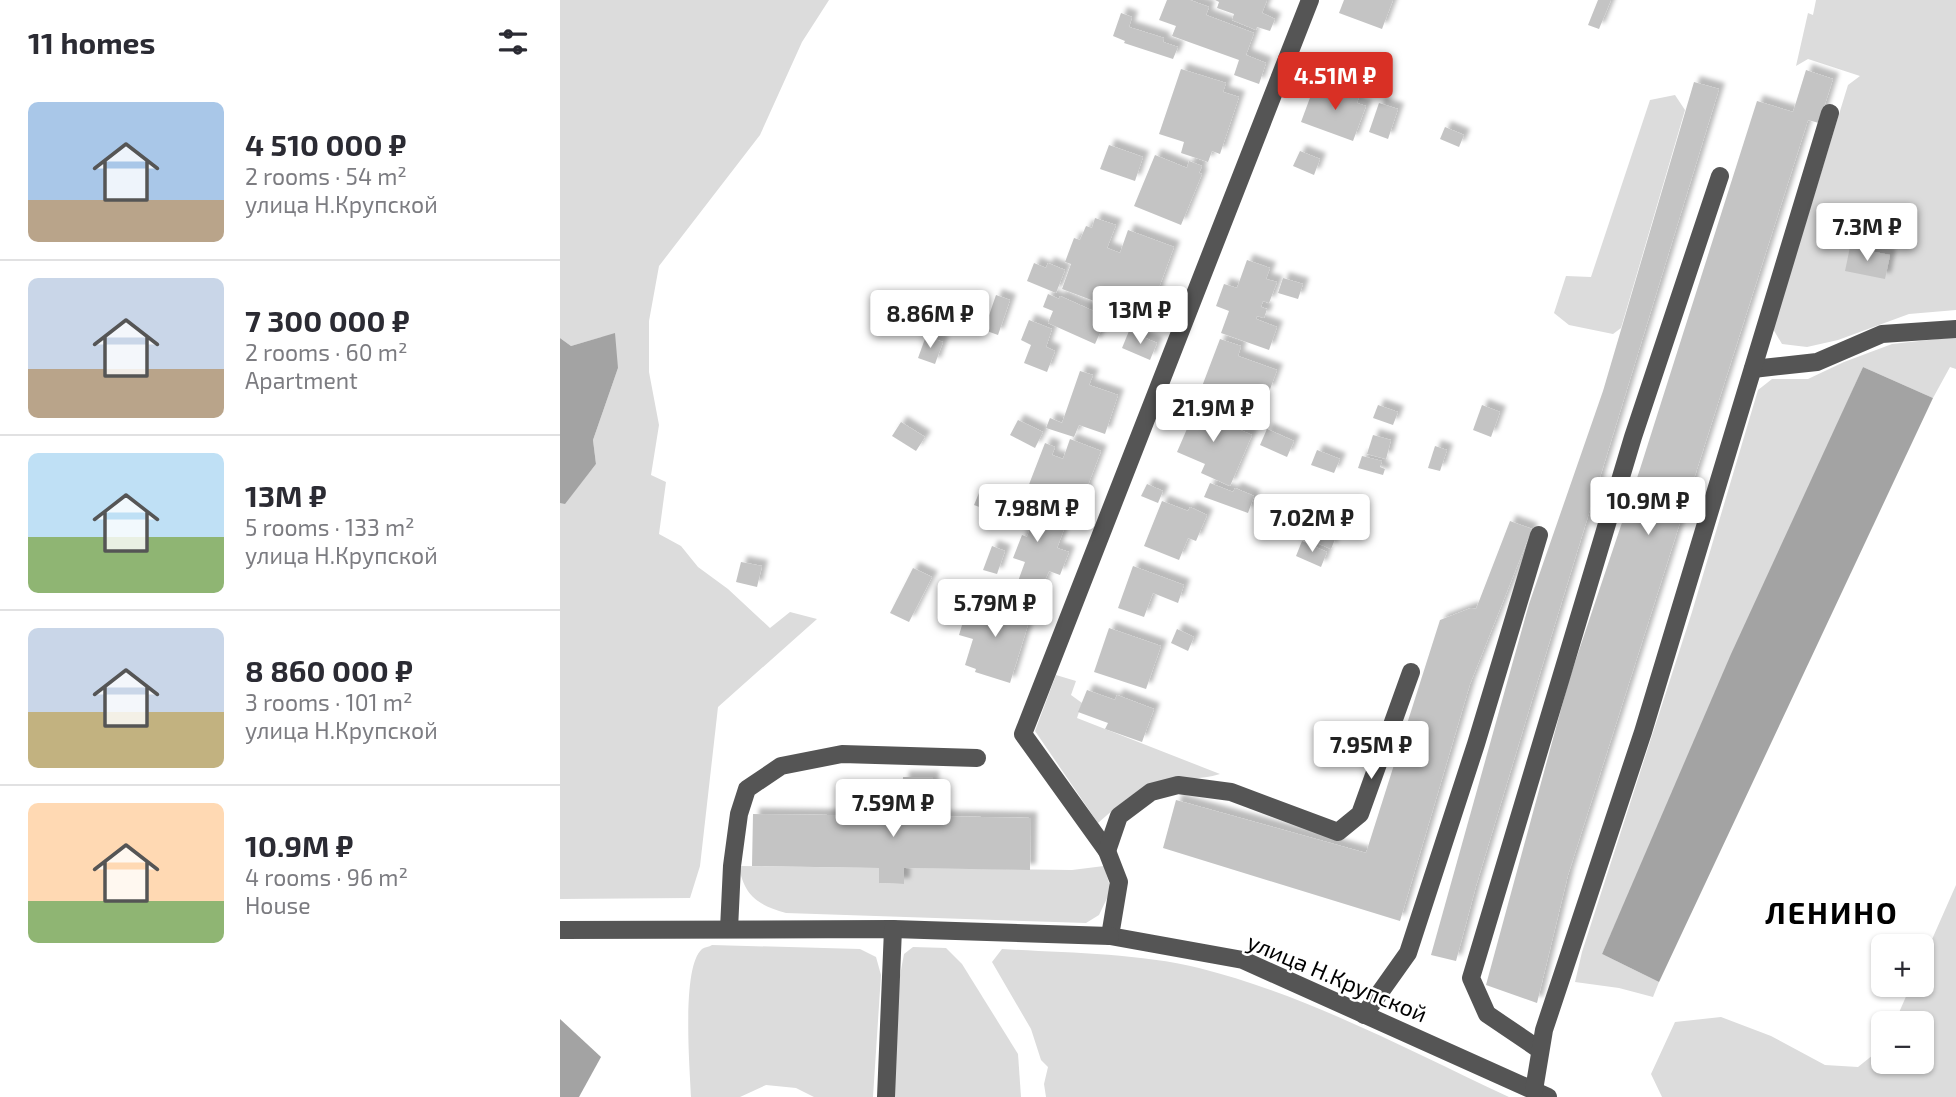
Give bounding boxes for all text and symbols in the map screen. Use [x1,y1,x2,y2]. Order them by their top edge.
icon: filters [494,23,532,61]
text: 11 homes [28,24,155,60]
pin: 4.51M ₽ [1270,52,1400,112]
text: 4.51M ₽ [1294,61,1376,89]
text: 4 510 000 ₽ [245,126,407,162]
icon: home [84,130,168,214]
text: 2 rooms · 54 m² [245,162,407,190]
text: улица Н.Крупской [245,190,438,218]
pin: 7.3M ₽ [1810,204,1924,263]
text: 7.3M ₽ [1832,212,1902,240]
pin: 13M ₽ [1091,286,1189,346]
pin: 8.86M ₽ [865,290,995,350]
text: 13M ₽ [1109,295,1171,323]
text: 8.86M ₽ [886,299,974,327]
text: 7 300 000 ₽ [245,302,410,338]
icon: home [84,306,168,390]
text: 2 rooms · 60 m² [245,338,407,366]
text: Apartment [245,366,358,394]
pin: 21.9M ₽ [1148,384,1278,444]
text: 21.9M ₽ [1172,393,1254,421]
text: 13M ₽ [245,477,327,513]
pin: 10.9M ₽ [1583,477,1713,537]
icon: home [84,481,168,565]
pin: 7.98M ₽ [972,484,1102,544]
text: 10.9M ₽ [1606,486,1690,514]
text: 7.98M ₽ [995,493,1079,521]
pin: 7.02M ₽ [1247,494,1377,554]
text: 7.02M ₽ [1270,503,1354,531]
text: 5 rooms · 133 m² [245,513,415,541]
text: улица Н.Крупской [245,541,438,569]
pin: 5.79M ₽ [930,580,1060,639]
text: 5.79M ₽ [954,588,1036,616]
text: 8 860 000 ₽ [245,652,413,688]
icon: home [84,656,168,740]
text: 3 rooms · 101 m² [245,688,412,716]
text: улица Н.Крупской [245,716,438,744]
pin: 7.95M ₽ [1306,722,1436,781]
text: 7.95M ₽ [1330,730,1412,758]
pin: 7.59M ₽ [828,780,958,839]
text: 7.59M ₽ [852,788,934,816]
text: 10.9M ₽ [245,827,354,863]
icon: home [84,831,168,915]
text: 4 rooms · 96 m² [245,863,408,891]
text: House [245,891,311,919]
district label: ЛЕНИНО [1765,894,1899,930]
street label: улица Н.Крупской [1243,927,1432,1029]
map controls [1871,934,1934,1074]
button: + [1871,934,1934,997]
button: − [1871,1011,1934,1074]

